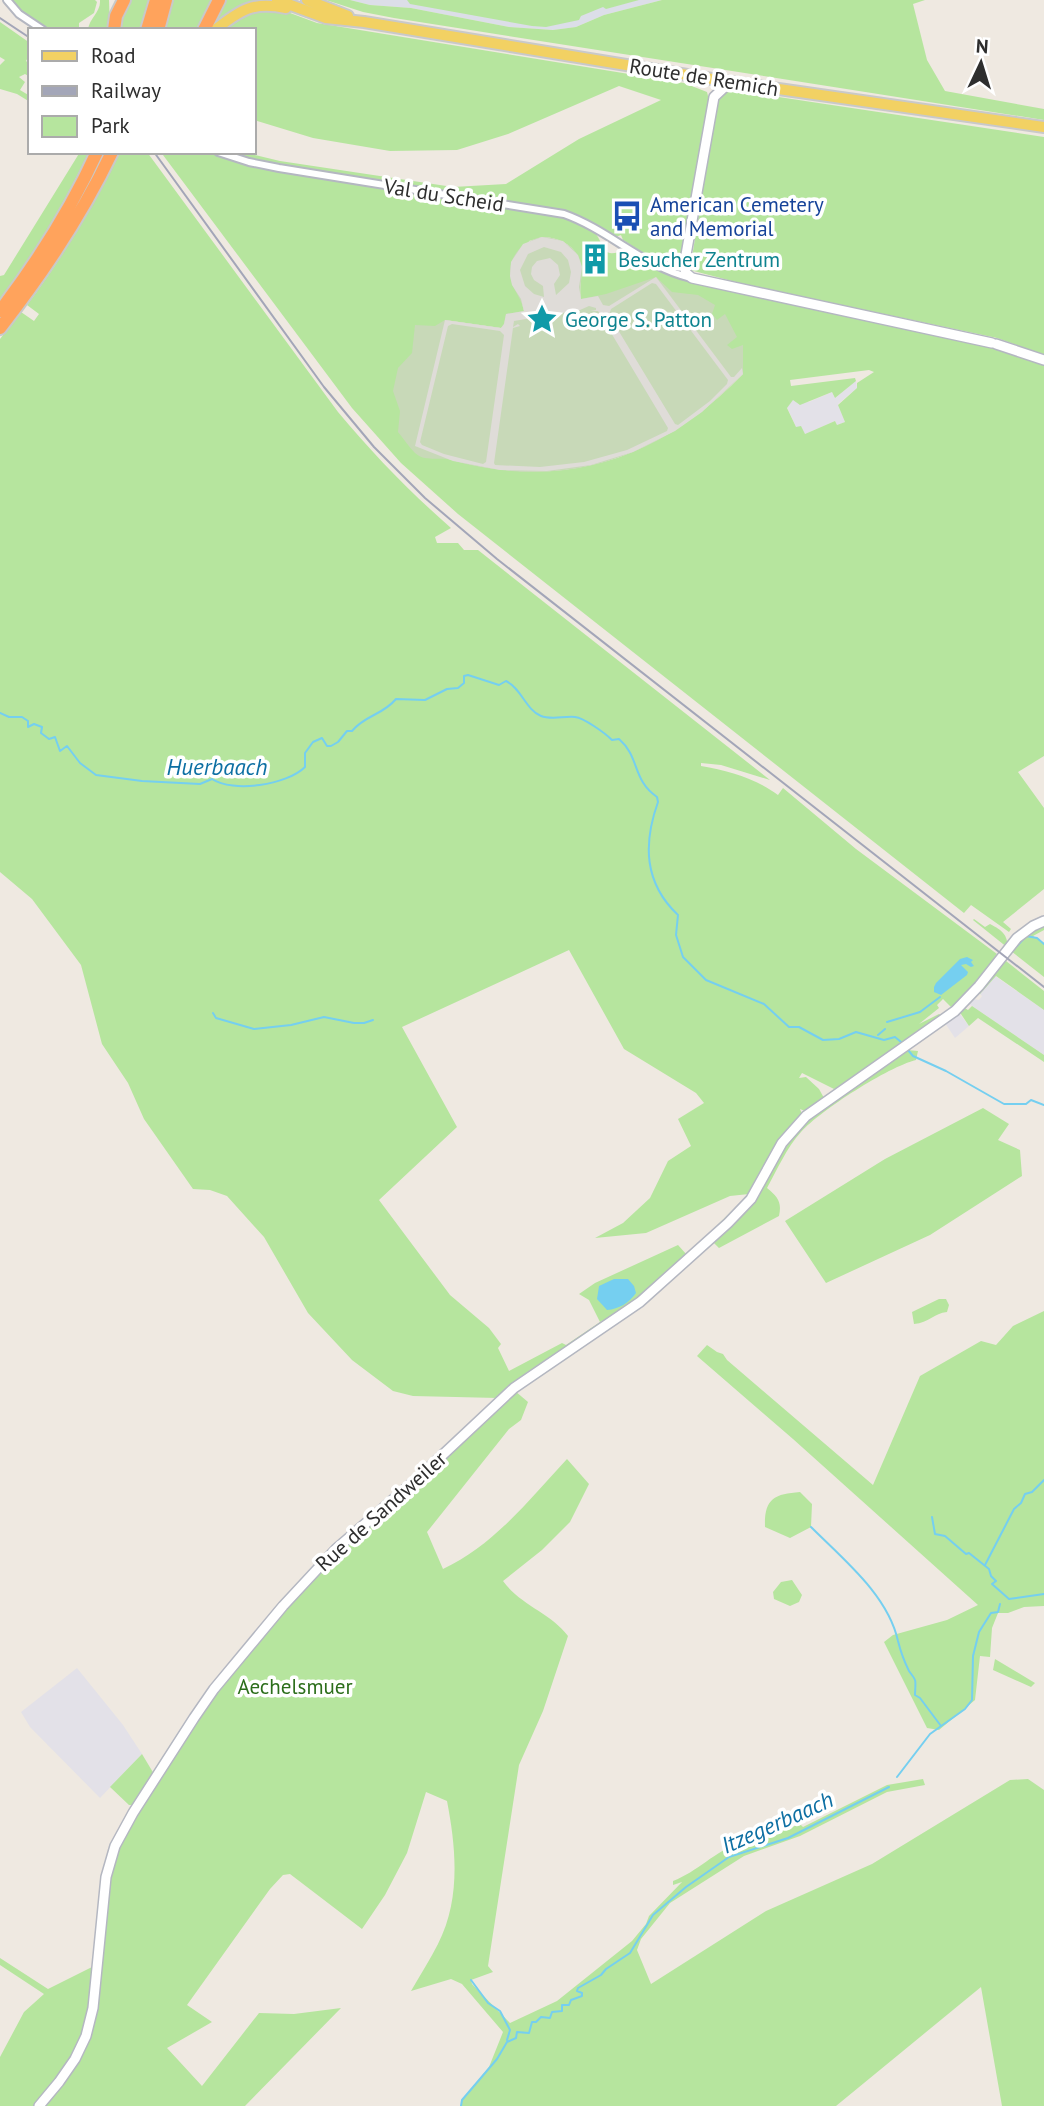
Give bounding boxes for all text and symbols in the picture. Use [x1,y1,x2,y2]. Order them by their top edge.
legend [28,28,256,154]
north arrow [946,28,1016,98]
text: N [975,34,989,58]
text: Road [91,42,135,69]
street label: Route de Remich [628,52,780,102]
text: Railway [91,77,161,104]
text: Park [91,112,130,139]
street label: Val du Scheid [381,172,506,218]
place label: American Cemetery and Memorial [650,191,824,242]
bus stop icon: American Cemetery and Memorial [610,199,644,233]
building icon: Besucher Zentrum [578,242,612,276]
place label: Besucher Zentrum [618,246,780,273]
place icon: George S. Patton [525,302,559,336]
place label: George S. Patton [565,306,712,333]
water label: Huerbaach [167,752,267,781]
street label: Rue de Sandweiler [310,1445,452,1577]
park label: Aechelsmuer [237,1673,353,1700]
water label: Itzegerbaach [716,1784,838,1860]

